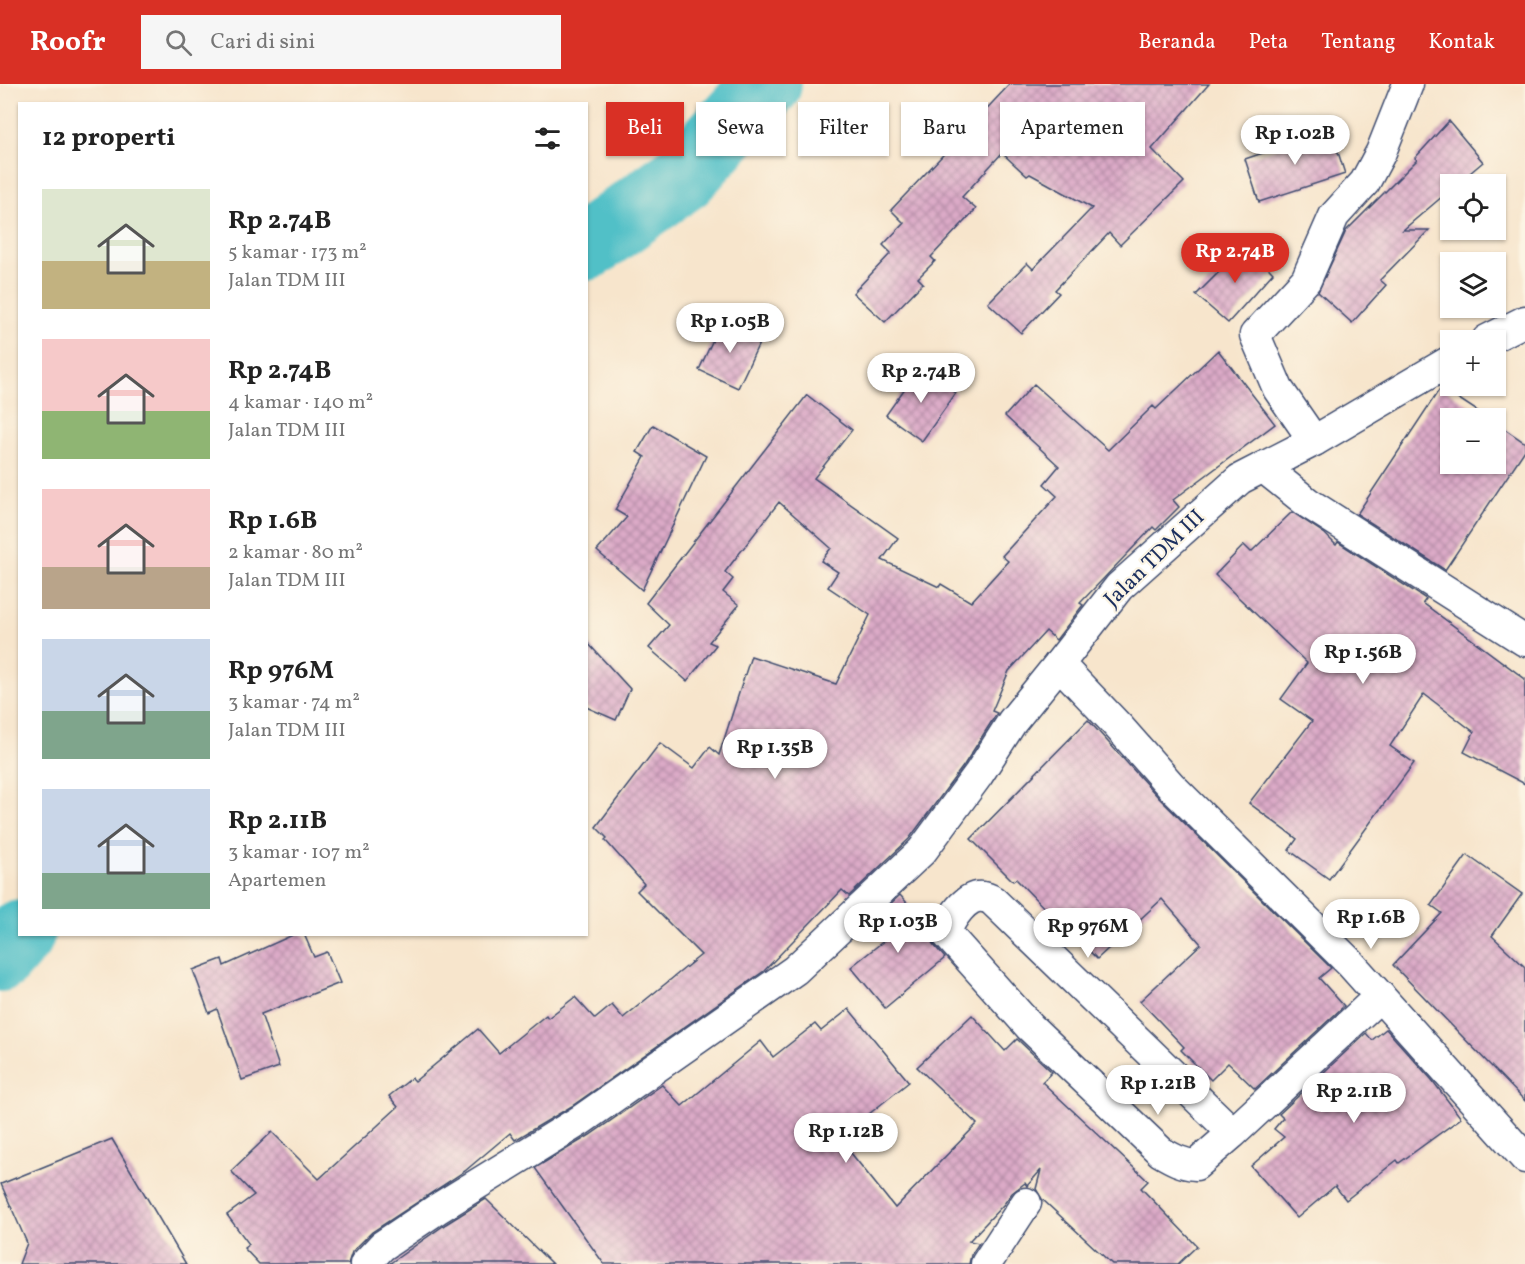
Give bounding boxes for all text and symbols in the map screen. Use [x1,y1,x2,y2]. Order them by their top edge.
search box [141,15,561,69]
text: Roofr [30,23,105,62]
icon: search [162,26,195,59]
text: Cari di sini [210,27,315,58]
text: Beranda [1138,28,1216,57]
text: Peta [1249,28,1288,57]
text: Tentang [1321,28,1396,57]
text: Kontak [1429,28,1495,57]
chip: Beli [606,102,684,156]
chip: Sewa [696,102,786,156]
chip: Filter [798,102,889,156]
chip: Baru [901,102,988,156]
chip: Apartemen [1000,102,1145,156]
pin: Rp 1.02B [1233,115,1357,166]
text: 12 properti [42,120,175,156]
text: Rp 1.02B [1255,120,1335,148]
icon: filters [531,122,564,155]
map controls [1440,174,1506,474]
button: locate [1440,174,1506,240]
text: Rp 2.74B [228,203,332,239]
icon: home [90,213,162,285]
pin: Rp 2.74B [1173,233,1297,284]
text: Rp 2.74B [1195,238,1275,266]
text: 5 kamar · 173 m² [228,239,367,267]
button: layers [1440,252,1506,318]
text: Jalan TDM III [228,267,345,295]
pin: Rp 1.05B [668,303,792,354]
text: Rp 1.05B [690,308,770,336]
button: + [1440,330,1506,396]
text: Rp 2.74B [228,353,332,389]
pin: Rp 2.74B [859,353,983,404]
text: Rp 2.74B [881,358,961,386]
icon: home [90,363,162,435]
text: 4 kamar · 140 m² [228,389,373,417]
button: − [1440,408,1506,474]
text: Jalan TDM III [228,417,345,445]
text: Rp 1.6B [228,503,317,539]
street label: Jalan TDM III [1098,503,1212,615]
icon: home [90,513,162,585]
text: 2 kamar · 80 m² [228,539,363,567]
text: Jalan TDM III [228,567,345,595]
pin: Rp 1.56B [1301,634,1425,685]
text: Rp 1.56B [1324,639,1402,667]
text: Rp 976M [228,653,334,689]
icon: home [90,663,162,735]
text: 3 kamar · 74 m² [228,689,360,717]
text: Jalan TDM III [228,717,345,745]
pin: Rp 1.35B [713,729,837,780]
text: Rp 1.35B [736,734,814,762]
text: Rp 2.11B [228,803,327,839]
icon: home [90,813,162,885]
text: 3 kamar · 107 m² [228,839,370,867]
text: Apartemen [228,867,327,895]
pin: Rp 1.6B [1316,899,1426,950]
pin: Rp 1.03B [836,903,960,954]
text: Rp 1.6B [1337,904,1405,932]
text: Rp 1.03B [858,908,938,936]
pin: Rp 976M [1033,908,1143,959]
text: Rp 976M [1047,913,1129,941]
pin: Rp 1.21B [1096,1065,1220,1116]
text: Rp 1.21B [1120,1070,1196,1098]
pin: Rp 2.11B [1292,1073,1416,1124]
text: Rp 2.11B [1316,1078,1392,1106]
pin: Rp 1.12B [784,1113,908,1164]
text: Rp 1.12B [808,1118,884,1146]

